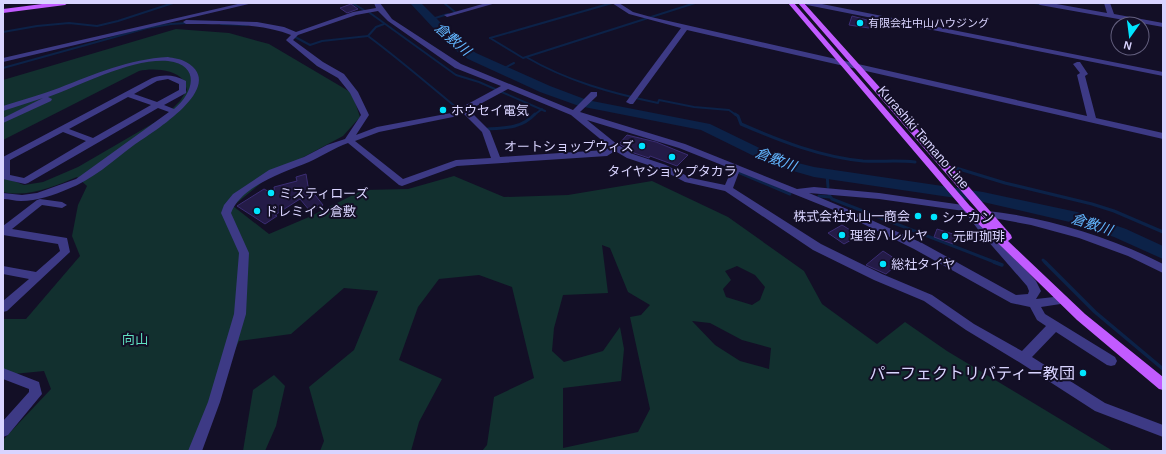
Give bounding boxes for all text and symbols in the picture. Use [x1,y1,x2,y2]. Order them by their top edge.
north arrow [1110,16,1150,56]
place label: 有限会社中山ハウジング [868,17,989,29]
marker: 有限会社中山ハウジング [855,18,865,28]
water label: 倉敷川 [432,19,476,60]
text: N [1122,39,1133,52]
street label: Kurashiki Tamano Line [875,83,972,192]
place label: ホウセイ電気 [451,103,529,118]
marker: ホウセイ電気 [438,105,448,115]
place label: オートショップウィズ [504,139,634,154]
marker: オートショップウィズ [637,141,647,151]
water label: 倉敷川 [754,144,800,175]
marker: タイヤショップタカラ [667,152,677,162]
place label: タイヤショップタカラ [607,164,737,179]
place label: ミスティローズ [279,186,369,201]
marker: ミスティローズ [266,188,276,198]
place label: ドレミイン倉敷 [265,204,356,219]
marker: ドレミイン倉敷 [252,206,262,216]
place label: 株式会社丸山一商会 [793,209,910,224]
place label: シナカン [942,210,994,225]
water label: 倉敷川 [1070,210,1116,239]
marker: 株式会社丸山一商会 [913,211,923,221]
marker: シナカン [929,212,939,222]
place label: 理容ハレルヤ [850,228,928,243]
place label: 元町珈琲 [953,229,1005,244]
marker: 理容ハレルヤ [837,230,847,240]
marker: 元町珈琲 [940,231,950,241]
place label: 総社タイヤ [891,257,956,272]
marker: 総社タイヤ [878,259,888,269]
park label: 向山 [122,332,148,347]
place label: パーフェクトリバティー教団 [869,365,1075,382]
marker: パーフェクトリバティー教団 [1078,368,1088,378]

